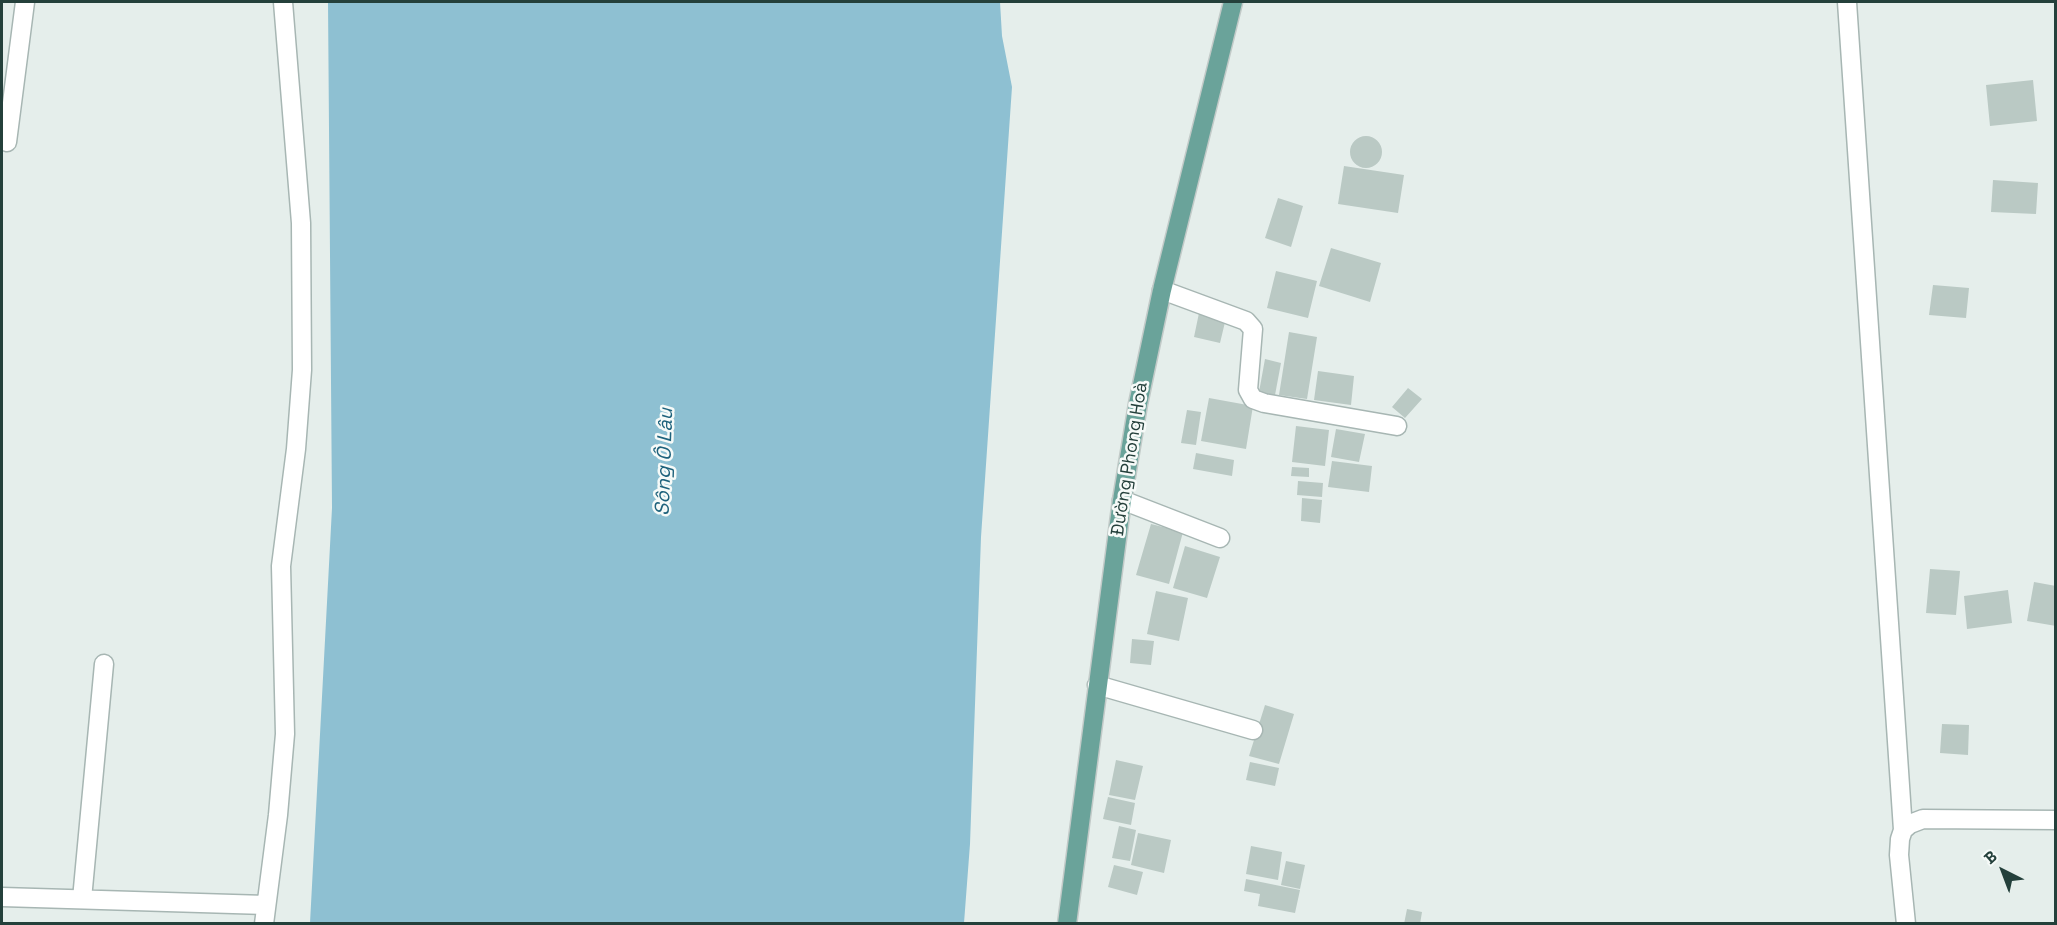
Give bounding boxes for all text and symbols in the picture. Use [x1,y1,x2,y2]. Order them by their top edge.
street label: Đường Phong Hoà [1107,381,1153,537]
water label: Sông Ô Lâu [651,408,679,516]
north arrow [1973,841,2033,901]
text: B [1980,846,2002,869]

